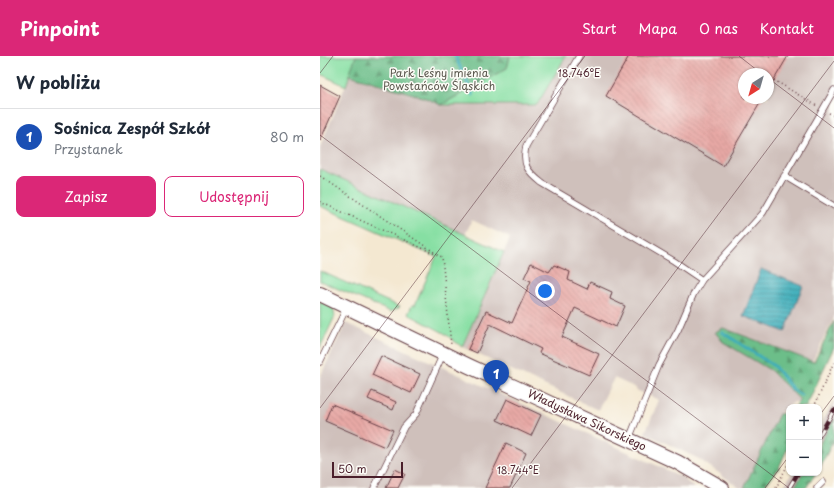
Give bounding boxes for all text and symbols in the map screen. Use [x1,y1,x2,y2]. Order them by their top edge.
text: Pinpoint [20,14,100,42]
text: Start [582,18,617,39]
text: Mapa [639,18,677,39]
text: O nas [699,18,738,39]
text: Kontakt [760,18,814,39]
park label: Park Leśny imienia Powstańców Śląskich [383,64,495,94]
text: 18.746°E [558,65,600,80]
north arrow [738,68,774,104]
text: W pobliżu [16,69,101,95]
text: Sośnica Zespół Szkół [54,116,210,139]
text: 1 [26,127,32,146]
text: 80 m [270,127,304,146]
text: Przystanek [54,139,123,158]
button: Zapisz [16,176,156,217]
button: Udostępnij [164,176,304,217]
your location [535,281,555,301]
pin: 1 [483,360,509,393]
street label: Władysława Sikorskiego [525,385,649,455]
map controls [786,404,822,476]
button: + [786,404,822,440]
button: − [786,440,822,476]
scale bar [332,460,403,479]
text: 50 m [338,460,367,477]
text: 18.744°E [497,462,539,477]

